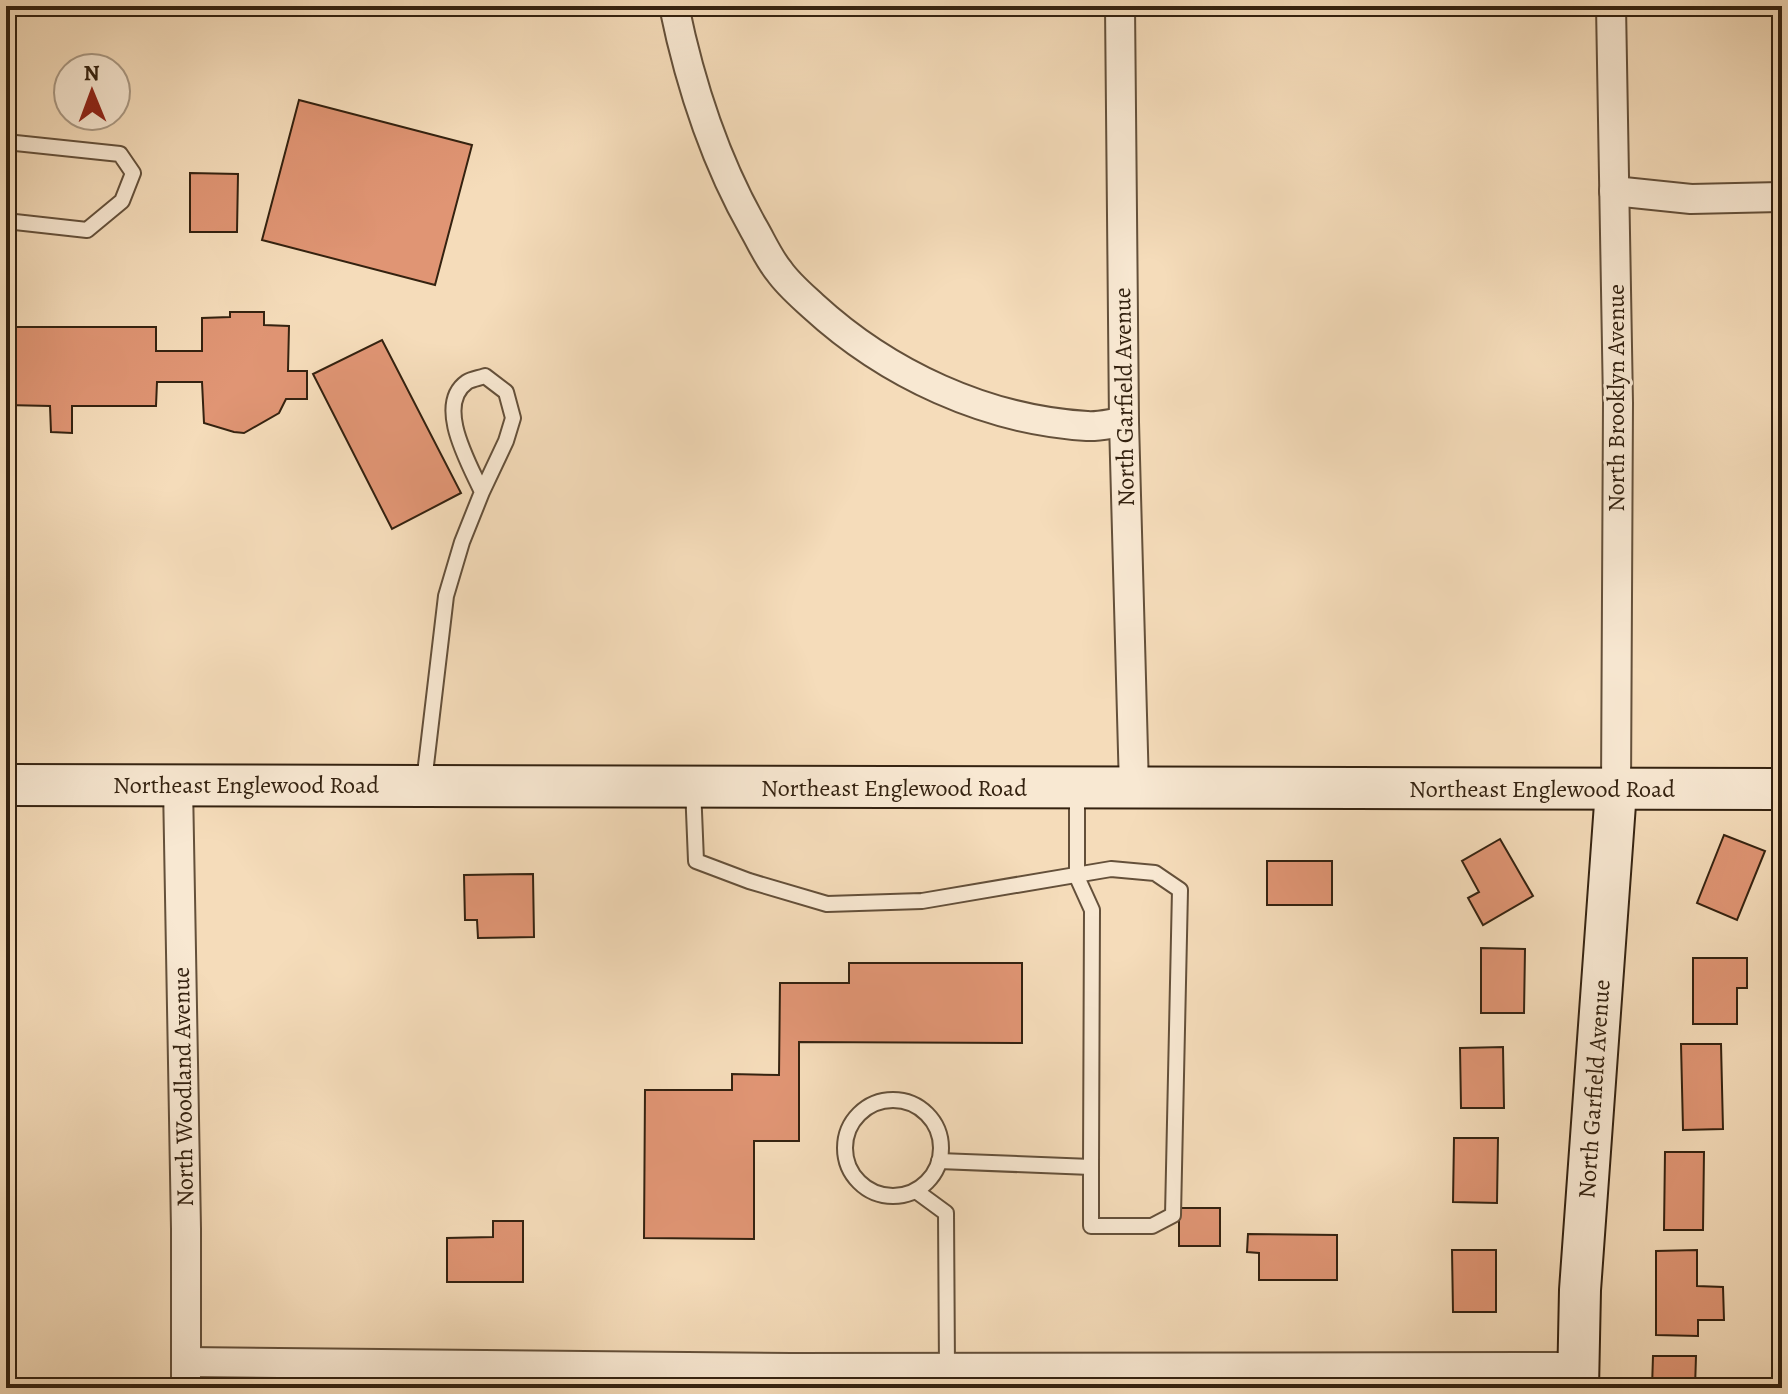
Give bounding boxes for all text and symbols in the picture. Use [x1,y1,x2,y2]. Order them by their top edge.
north arrow [52,52,132,132]
text: N [83,58,100,88]
street label: North Brooklyn Avenue [1600,284,1632,512]
street label: North Garfield Avenue [1106,287,1142,507]
street label: Northeast Englewood Road [113,769,379,801]
street label: Northeast Englewood Road [761,772,1027,804]
street label: Northeast Englewood Road [1409,773,1675,805]
street label: North Woodland Avenue [165,967,201,1207]
street label: North Garfield Avenue [1570,978,1618,1200]

